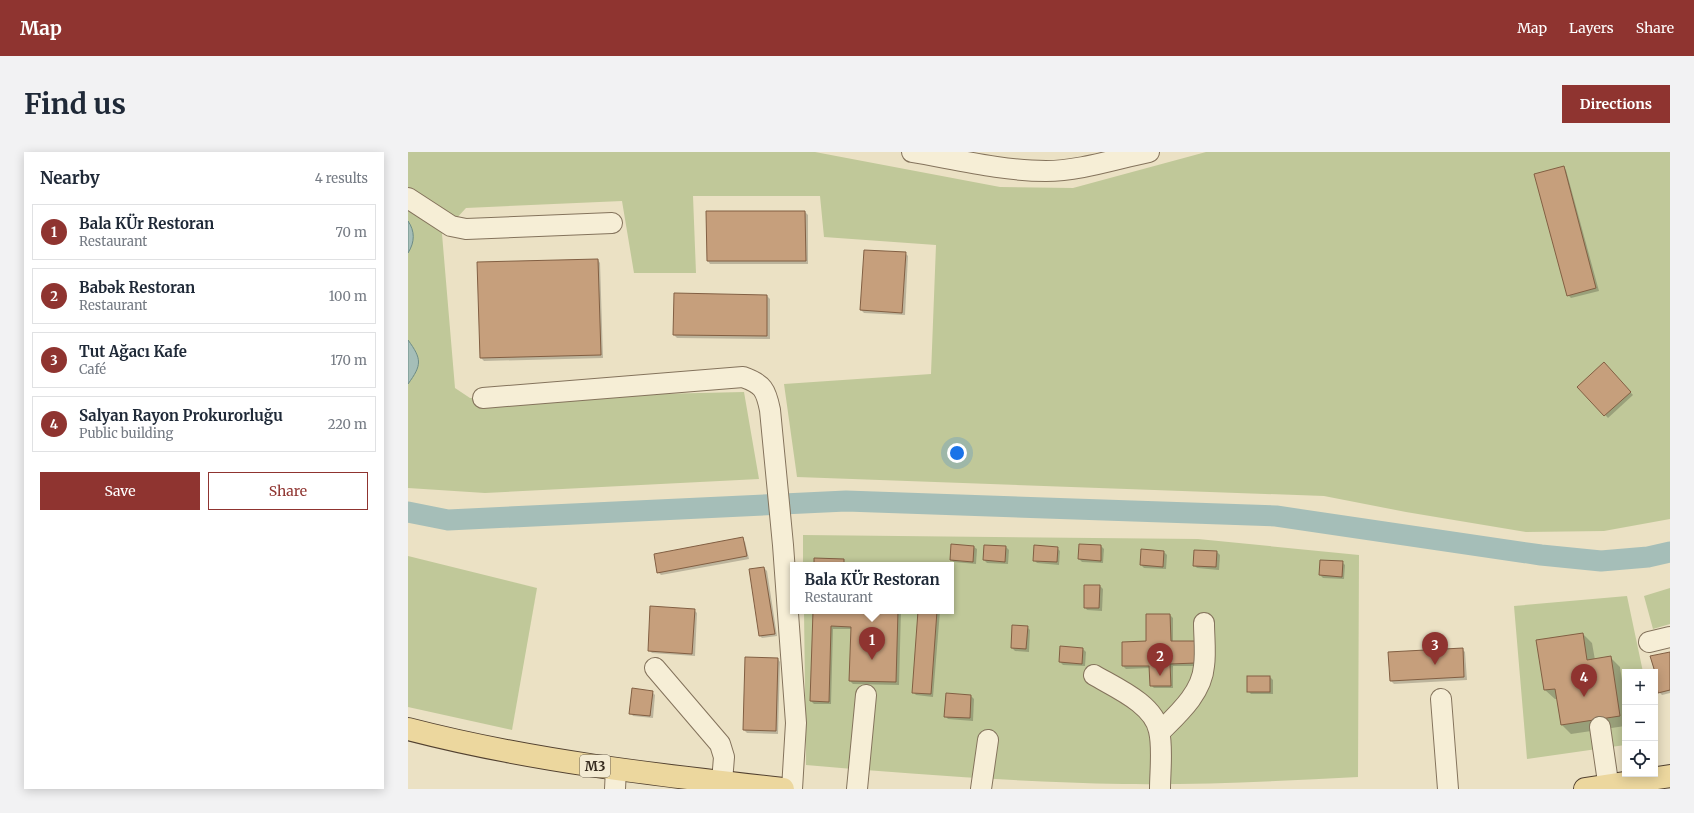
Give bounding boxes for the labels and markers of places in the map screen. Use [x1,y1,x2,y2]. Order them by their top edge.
pin: 1 [859,627,885,660]
pin: 3 [1422,632,1448,665]
pin: 2 [1147,643,1173,676]
pin: 4 [1571,664,1597,697]

